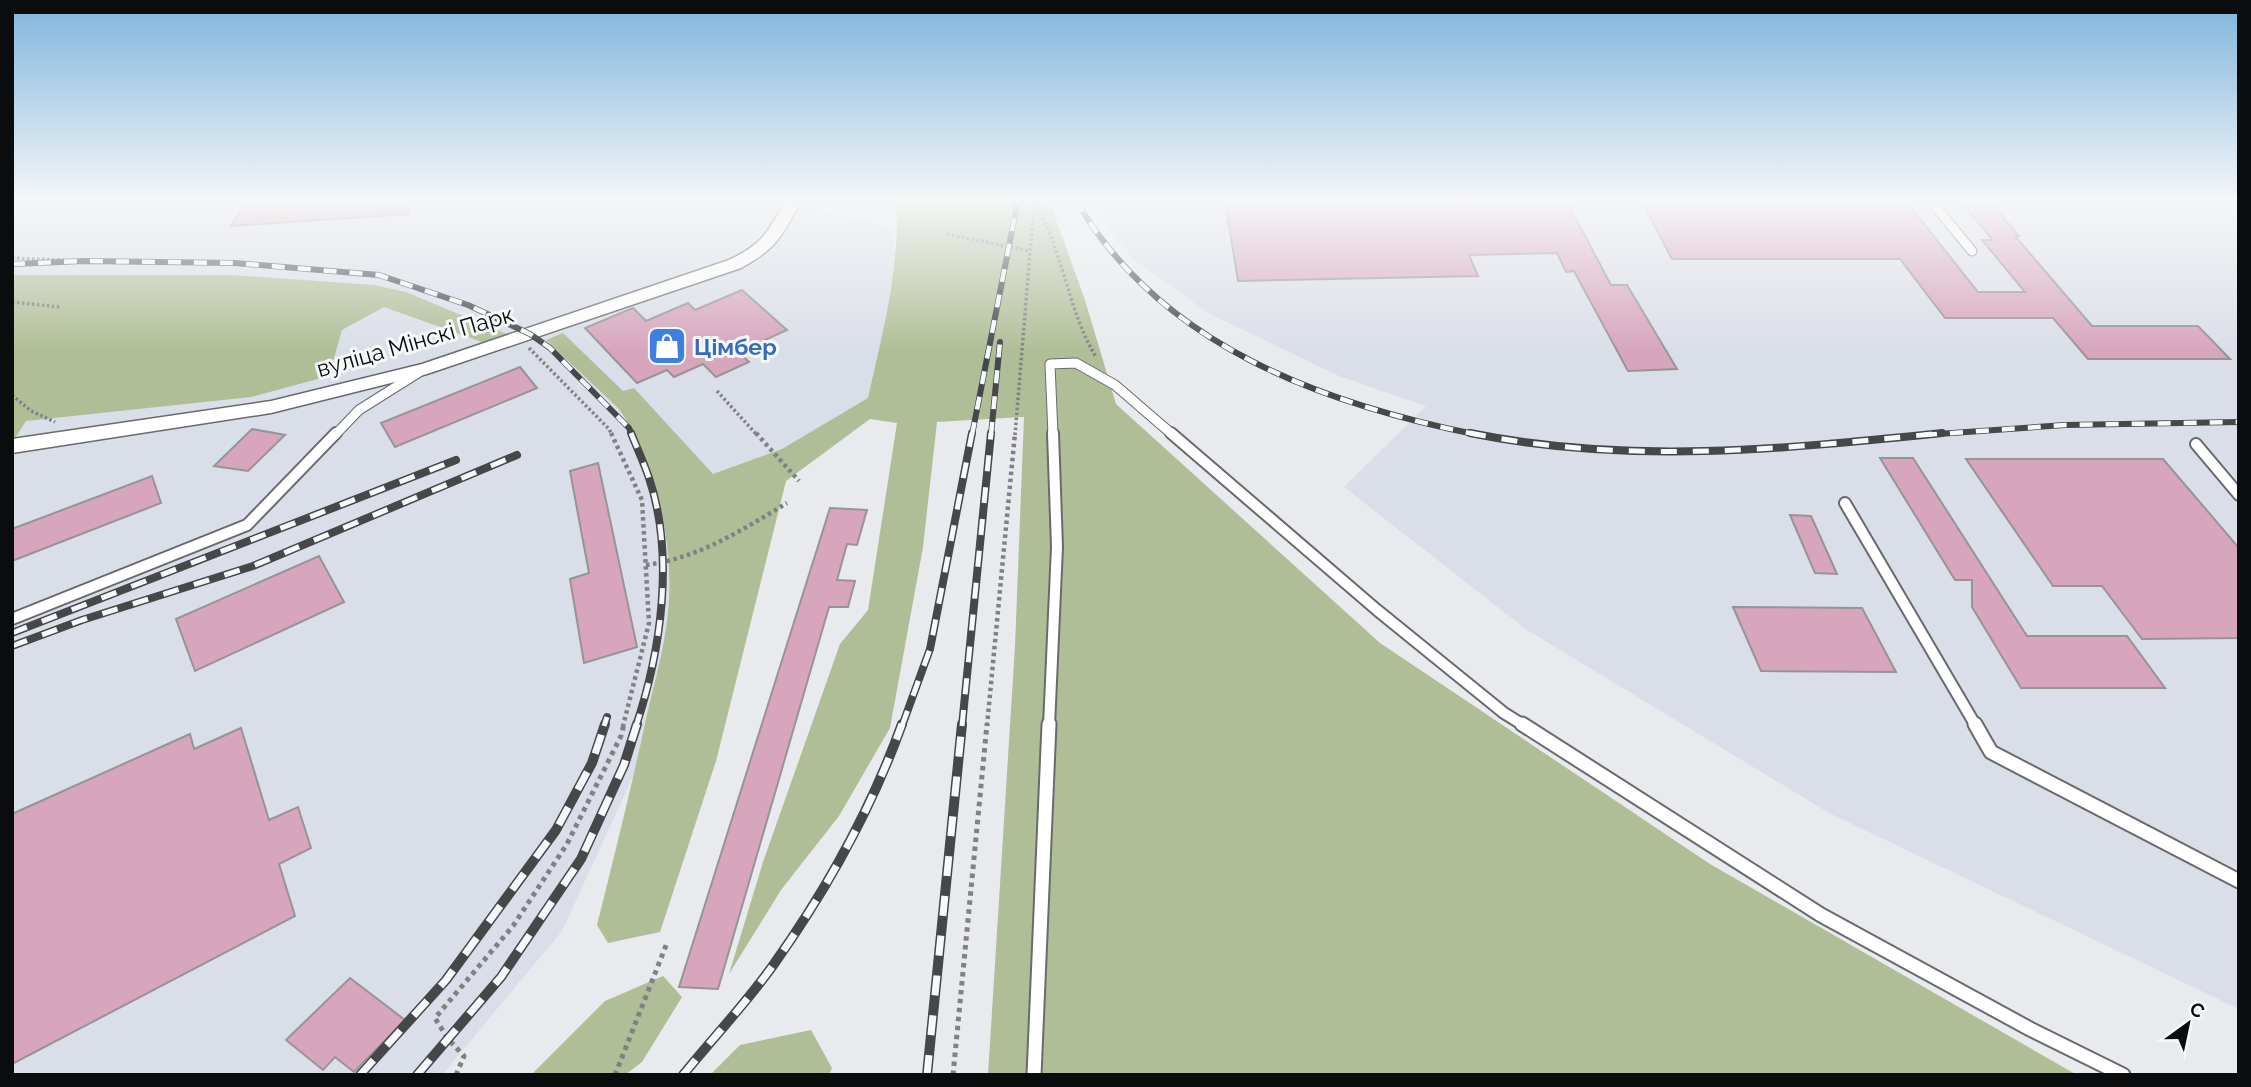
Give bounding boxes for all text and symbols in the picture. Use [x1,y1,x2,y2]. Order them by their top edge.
street label: вуліца Мінскі Парк [313,300,517,382]
shop icon: Цімбер [646,325,688,367]
place label: Цімбер [694,333,777,360]
north arrow [2153,989,2223,1059]
text: С [2186,997,2209,1023]

